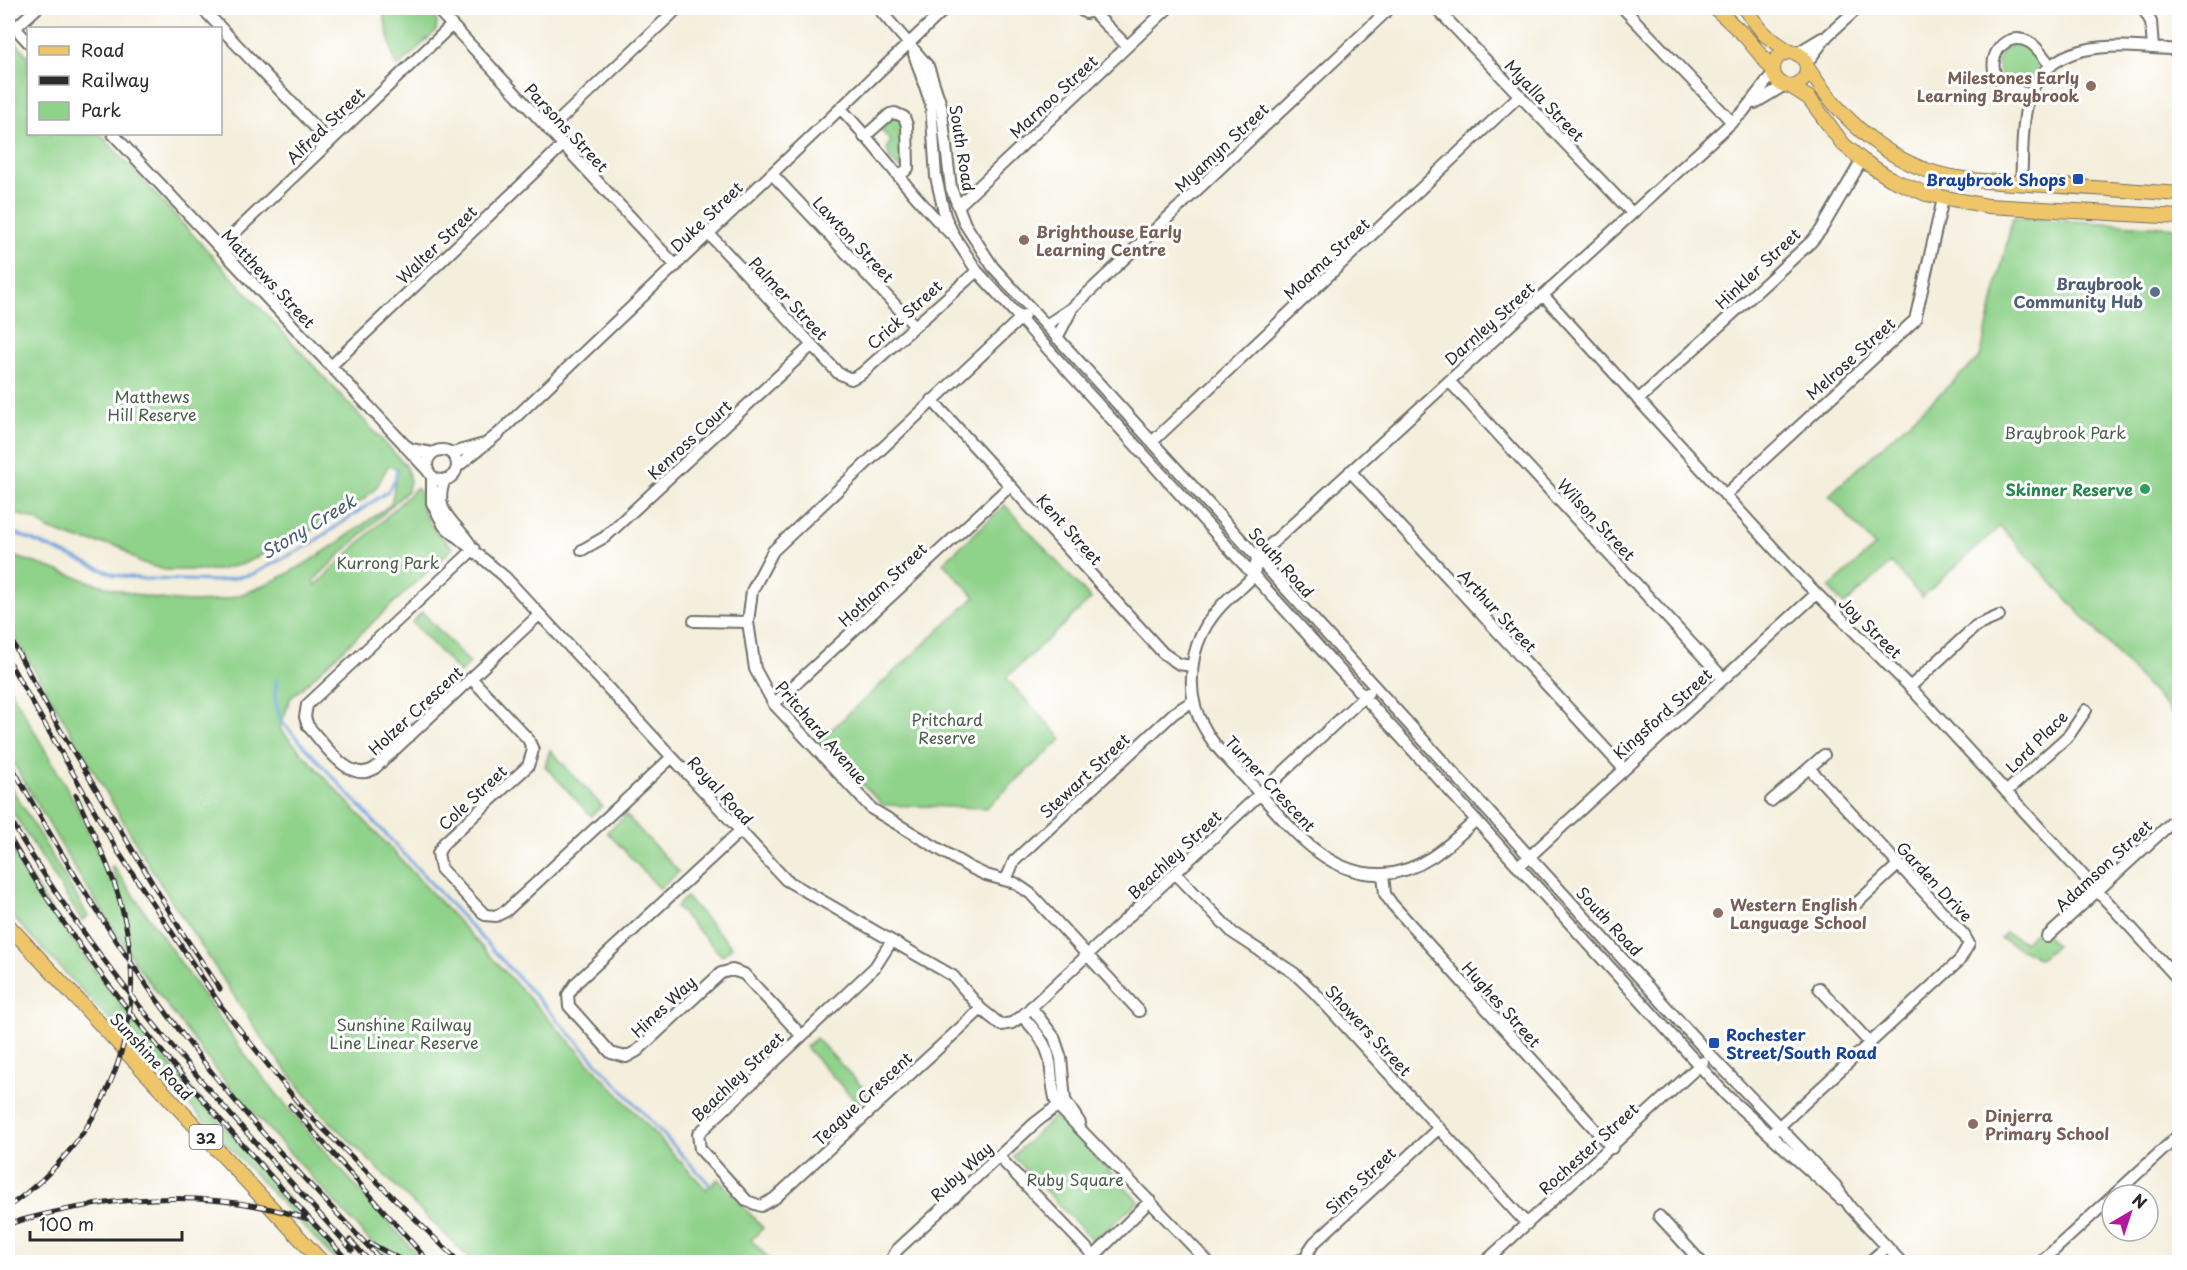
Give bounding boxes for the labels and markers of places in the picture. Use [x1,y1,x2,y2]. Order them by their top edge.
place label: Milestones Early Learning Braybrook [1917,65,2079,107]
marker: Milestones Early Learning Braybrook [2084,79,2098,93]
place label: Braybrook Shops [1926,167,2066,191]
marker: Braybrook Shops [2071,172,2085,186]
place label: Brighthouse Early Learning Centre [1036,219,1182,261]
marker: Brighthouse Early Learning Centre [1017,233,1031,247]
place label: Braybrook Community Hub [2014,271,2143,313]
marker: Braybrook Community Hub [2148,285,2162,299]
place label: Skinner Reserve [2005,477,2133,501]
marker: Skinner Reserve [2138,482,2152,496]
place label: Western English Language School [1730,892,1867,934]
marker: Western English Language School [1711,906,1725,920]
place label: Rochester Street/South Road [1726,1022,1877,1064]
marker: Rochester Street/South Road [1707,1036,1721,1050]
place label: Dinjerra Primary School [1985,1103,2109,1145]
marker: Dinjerra Primary School [1966,1117,1980,1131]

